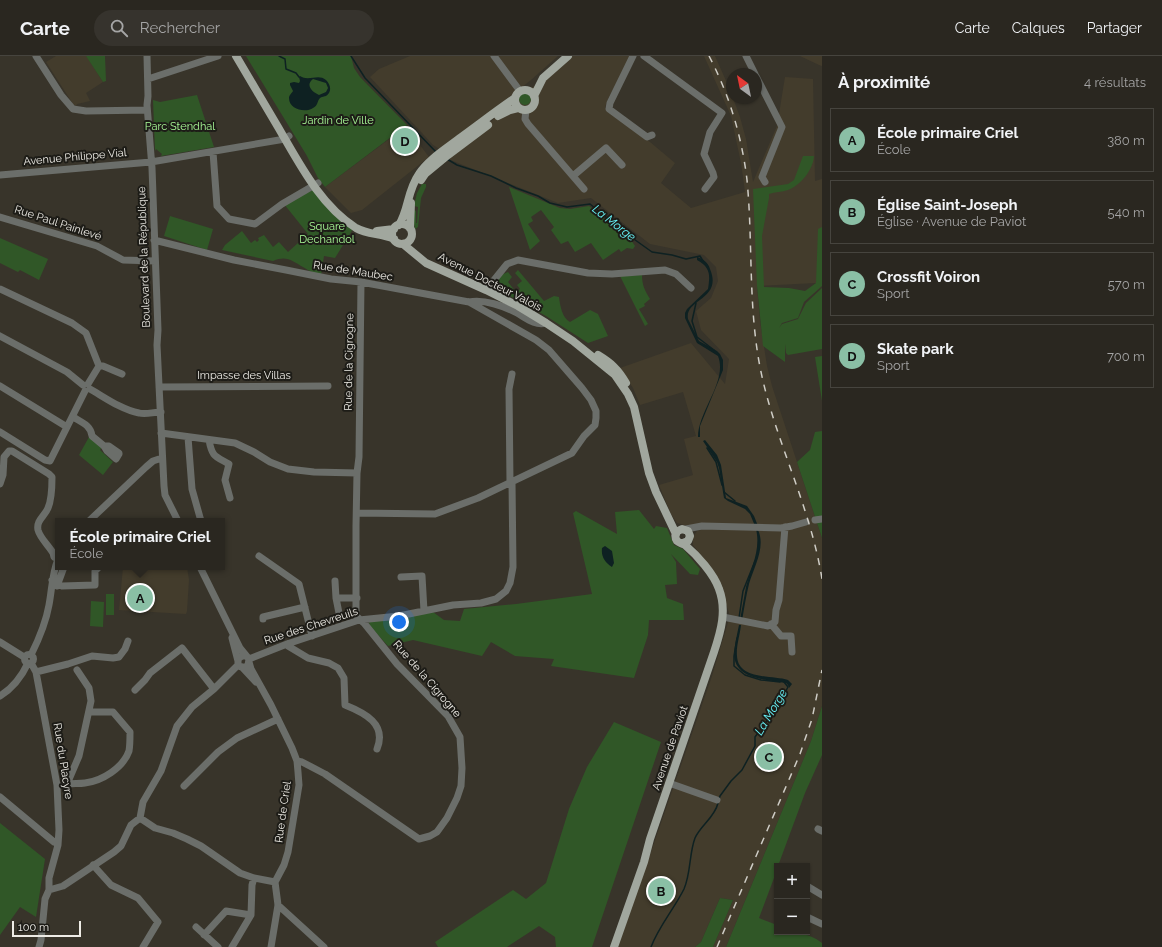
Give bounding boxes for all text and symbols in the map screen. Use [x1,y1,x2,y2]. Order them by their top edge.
search box [94,10,374,46]
text: Carte [20,17,70,39]
icon: search [108,17,130,39]
text: Rechercher [140,19,220,37]
text: Carte [955,20,990,36]
text: Calques [1012,20,1065,36]
text: Partager [1087,20,1142,36]
north arrow [726,68,762,104]
text: À proximité [838,72,930,92]
text: 4 résultats [1084,75,1146,90]
park label: Jardin de Ville [302,114,374,127]
park label: Parc Stendhal [145,120,215,133]
text: École primaire Criel [877,124,1018,142]
pin: D [392,126,418,156]
text: A [848,133,856,148]
text: 380 m [1107,133,1145,148]
text: École [877,142,911,157]
street label: Avenue Philippe Vial [23,146,127,168]
street label: Boulevard de la République [135,186,153,328]
text: Église Saint-Joseph [877,196,1018,214]
water label: La Morge [590,202,639,245]
street label: Rue Paul Painlevé [13,203,104,243]
text: B [848,205,856,220]
text: 540 m [1108,205,1145,220]
text: Église · Avenue de Paviot [877,214,1026,229]
park label: Square Dechandol [299,220,355,246]
street label: Avenue Docteur Valois [436,250,544,314]
street label: Rue de Maubec [312,258,394,284]
text: Crossfit Voiron [877,268,980,286]
text: C [848,277,856,292]
text: 570 m [1108,277,1145,292]
text: Sport [877,286,910,301]
street label: Rue de la Cigrogne [342,313,356,411]
text: Skate park [877,340,954,358]
text: D [847,349,857,364]
text: 700 m [1107,349,1145,364]
text: Sport [877,358,910,373]
street label: Impasse des Villas [197,369,291,382]
popup [55,518,225,570]
text: École primaire Criel [69,528,211,546]
text: École [69,546,103,561]
pin: A [127,583,153,613]
street label: Rue des Chevreuils [262,605,360,647]
your location [389,612,409,632]
street label: Rue de la Cigrogne [390,638,464,720]
water label: La Morge [752,686,790,737]
street label: Avenue de Paviot [649,704,691,792]
street label: Rue du Placyre [51,722,76,801]
pin: C [756,742,782,772]
street label: Rue de Criel [272,780,294,844]
map controls [774,863,810,935]
button: + [774,863,810,899]
pin: B [648,876,674,906]
button: − [774,899,810,935]
scale bar [12,919,81,938]
text: 100 m [18,921,49,934]

